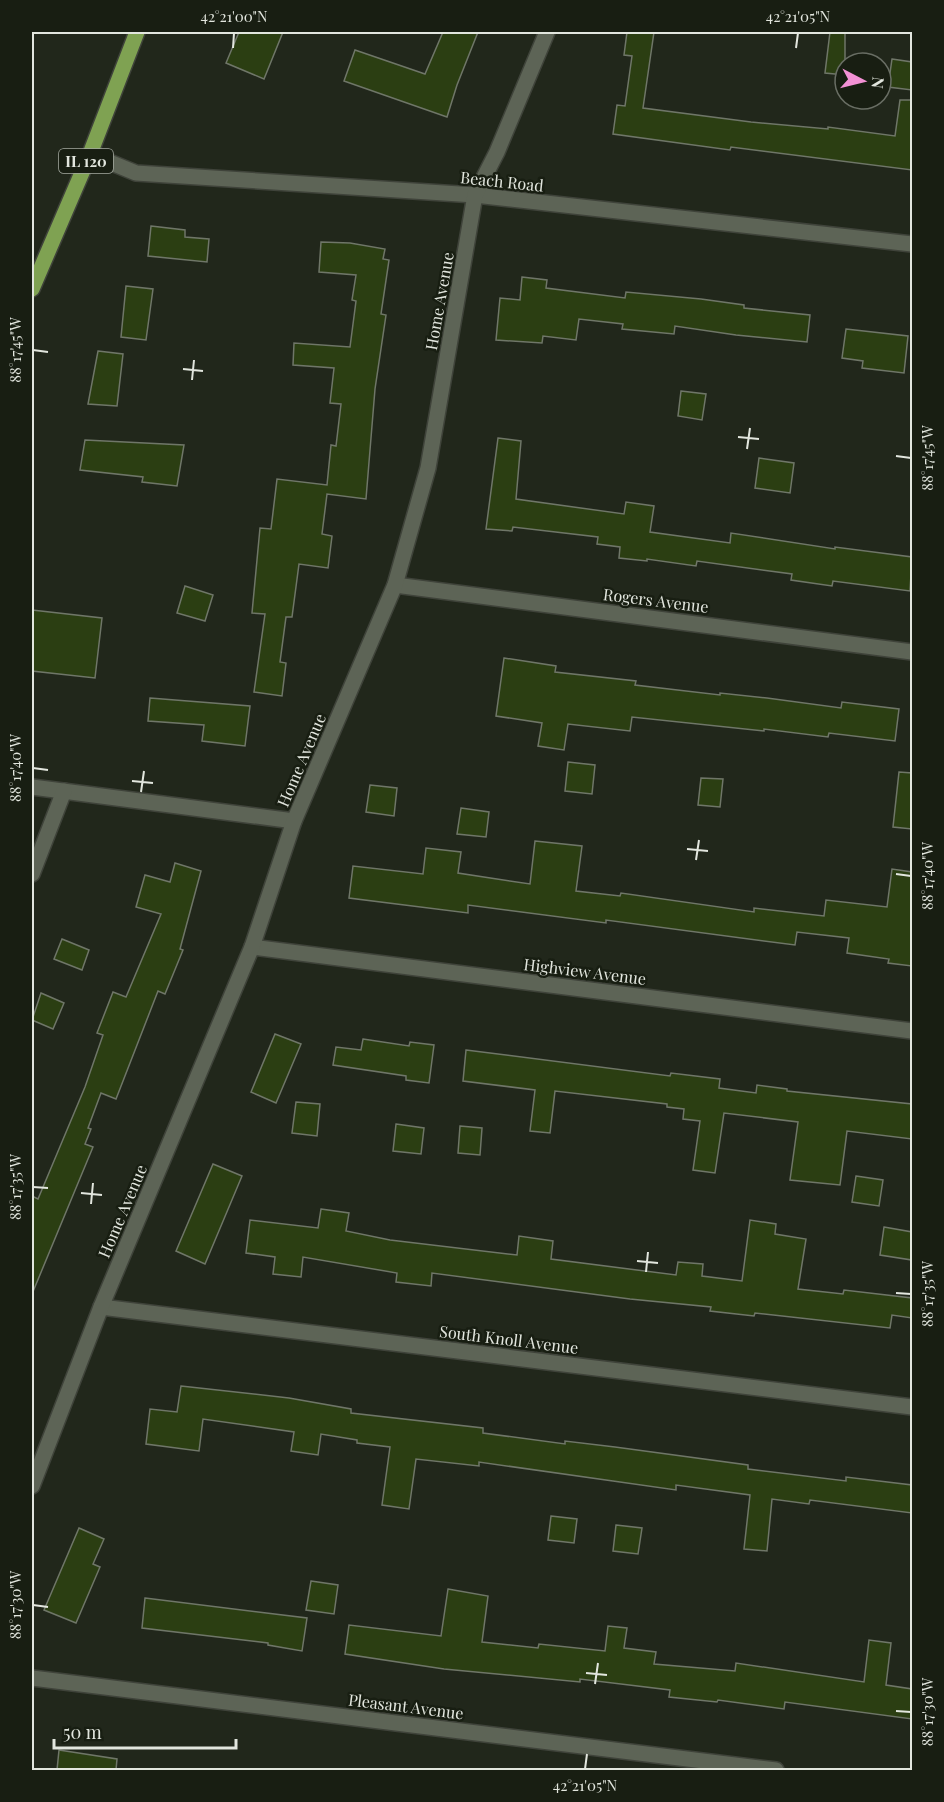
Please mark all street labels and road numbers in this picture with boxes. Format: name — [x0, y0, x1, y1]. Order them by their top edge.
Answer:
road number: IL 120 — [59, 149, 113, 173]
street label: Beach Road — [459, 166, 545, 196]
street label: Home Avenue — [420, 250, 458, 352]
street label: Rogers Avenue — [602, 583, 710, 617]
street label: Home Avenue — [272, 710, 330, 810]
street label: Highview Avenue — [523, 953, 647, 989]
street label: Home Avenue — [93, 1161, 151, 1261]
street label: South Knoll Avenue — [438, 1320, 580, 1358]
street label: Pleasant Avenue — [347, 1689, 465, 1723]

